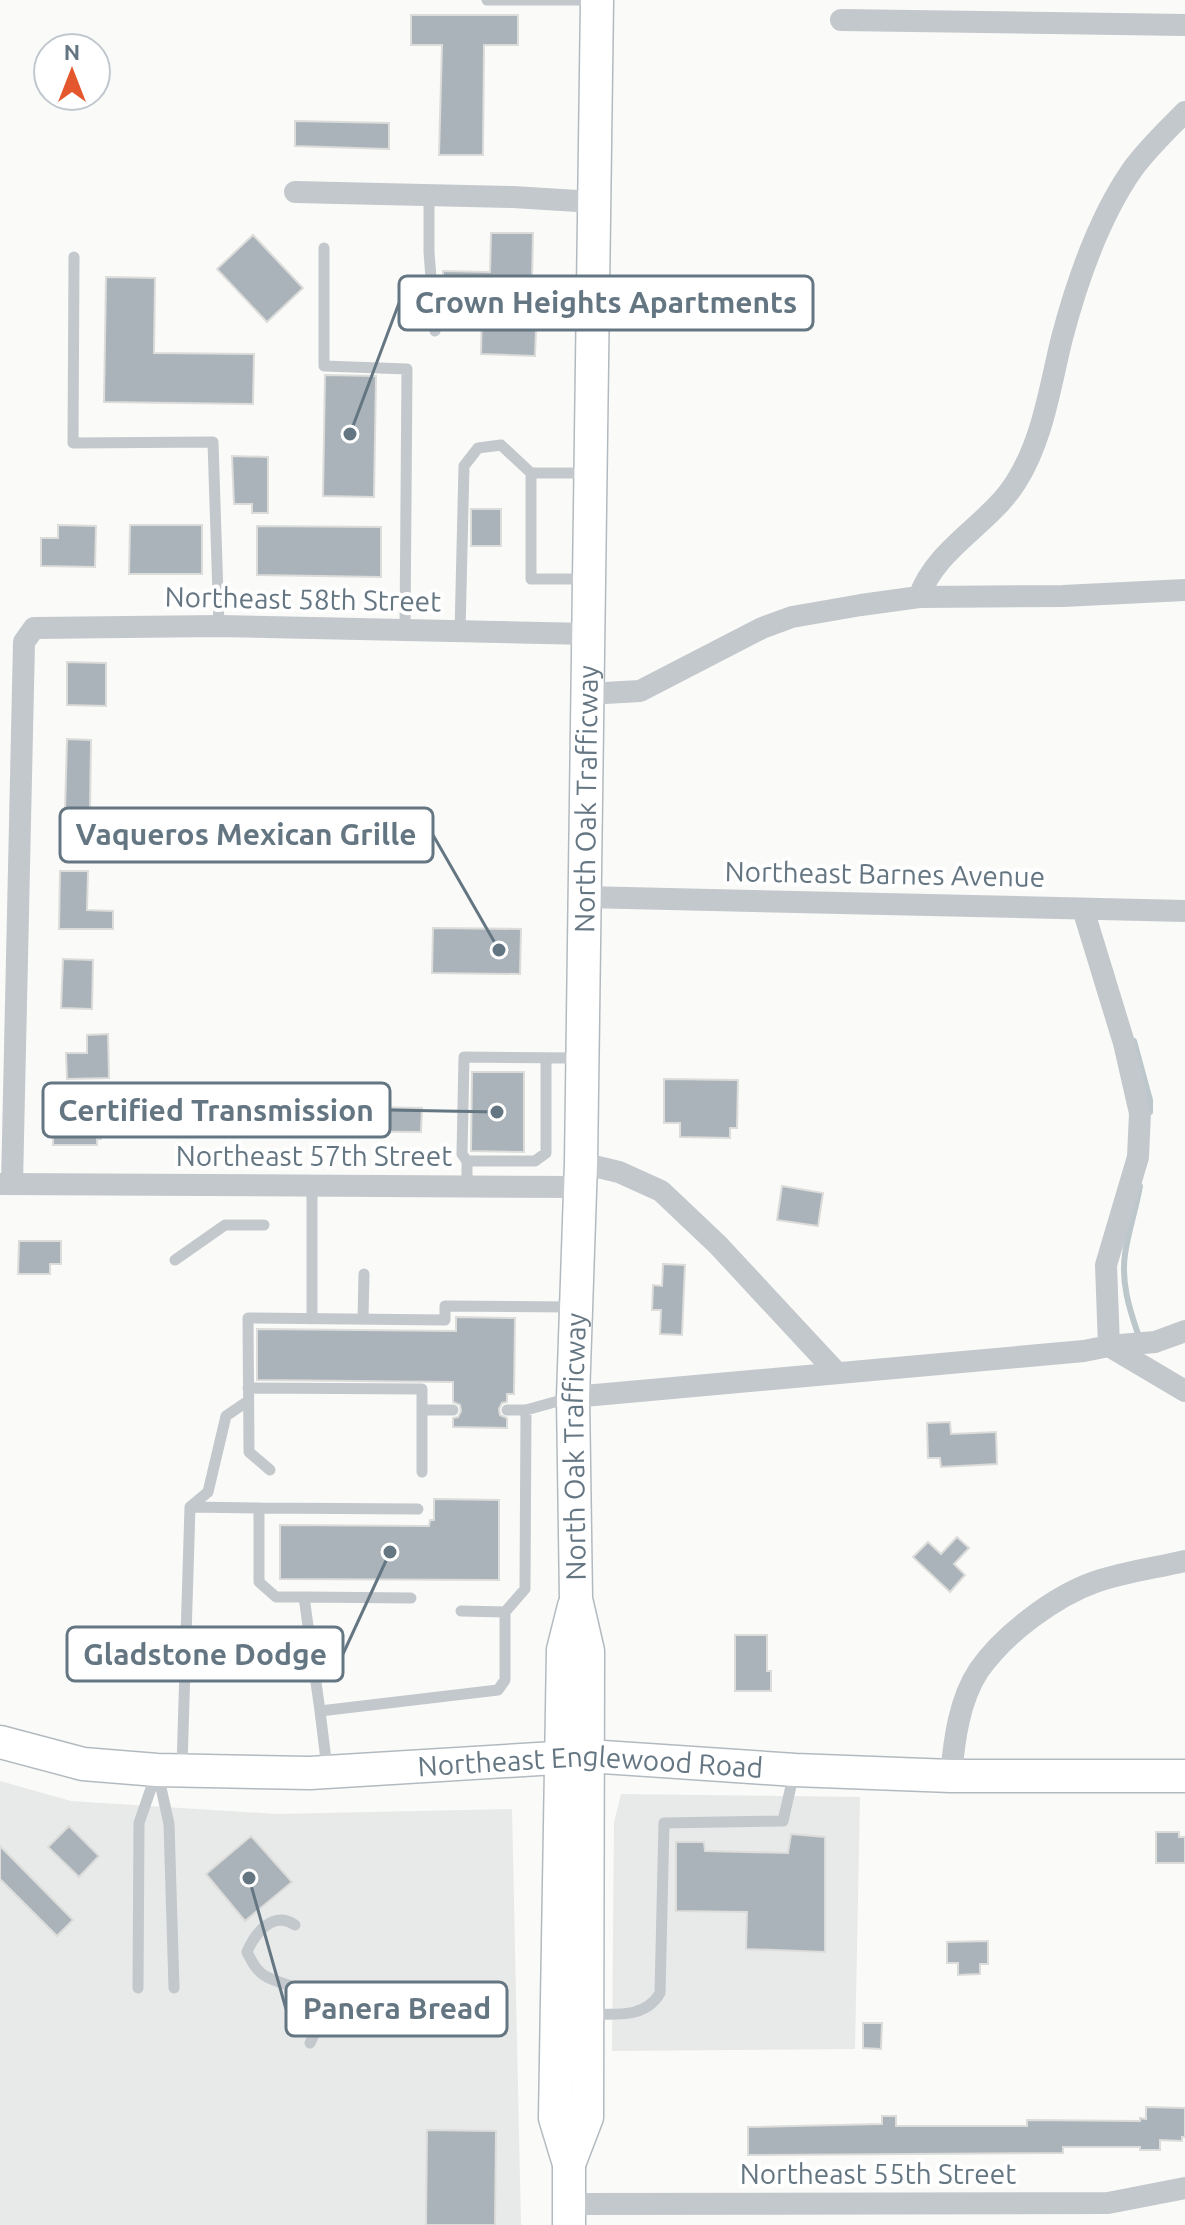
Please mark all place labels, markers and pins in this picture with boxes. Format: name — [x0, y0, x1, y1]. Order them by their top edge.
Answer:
callout: Crown Heights Apartments — [399, 276, 813, 330]
callout: Vaqueros Mexican Grille — [60, 808, 433, 862]
callout: Certified Transmission — [43, 1083, 390, 1137]
callout: Gladstone Dodge — [67, 1627, 343, 1681]
callout: Panera Bread — [286, 1982, 507, 2036]

